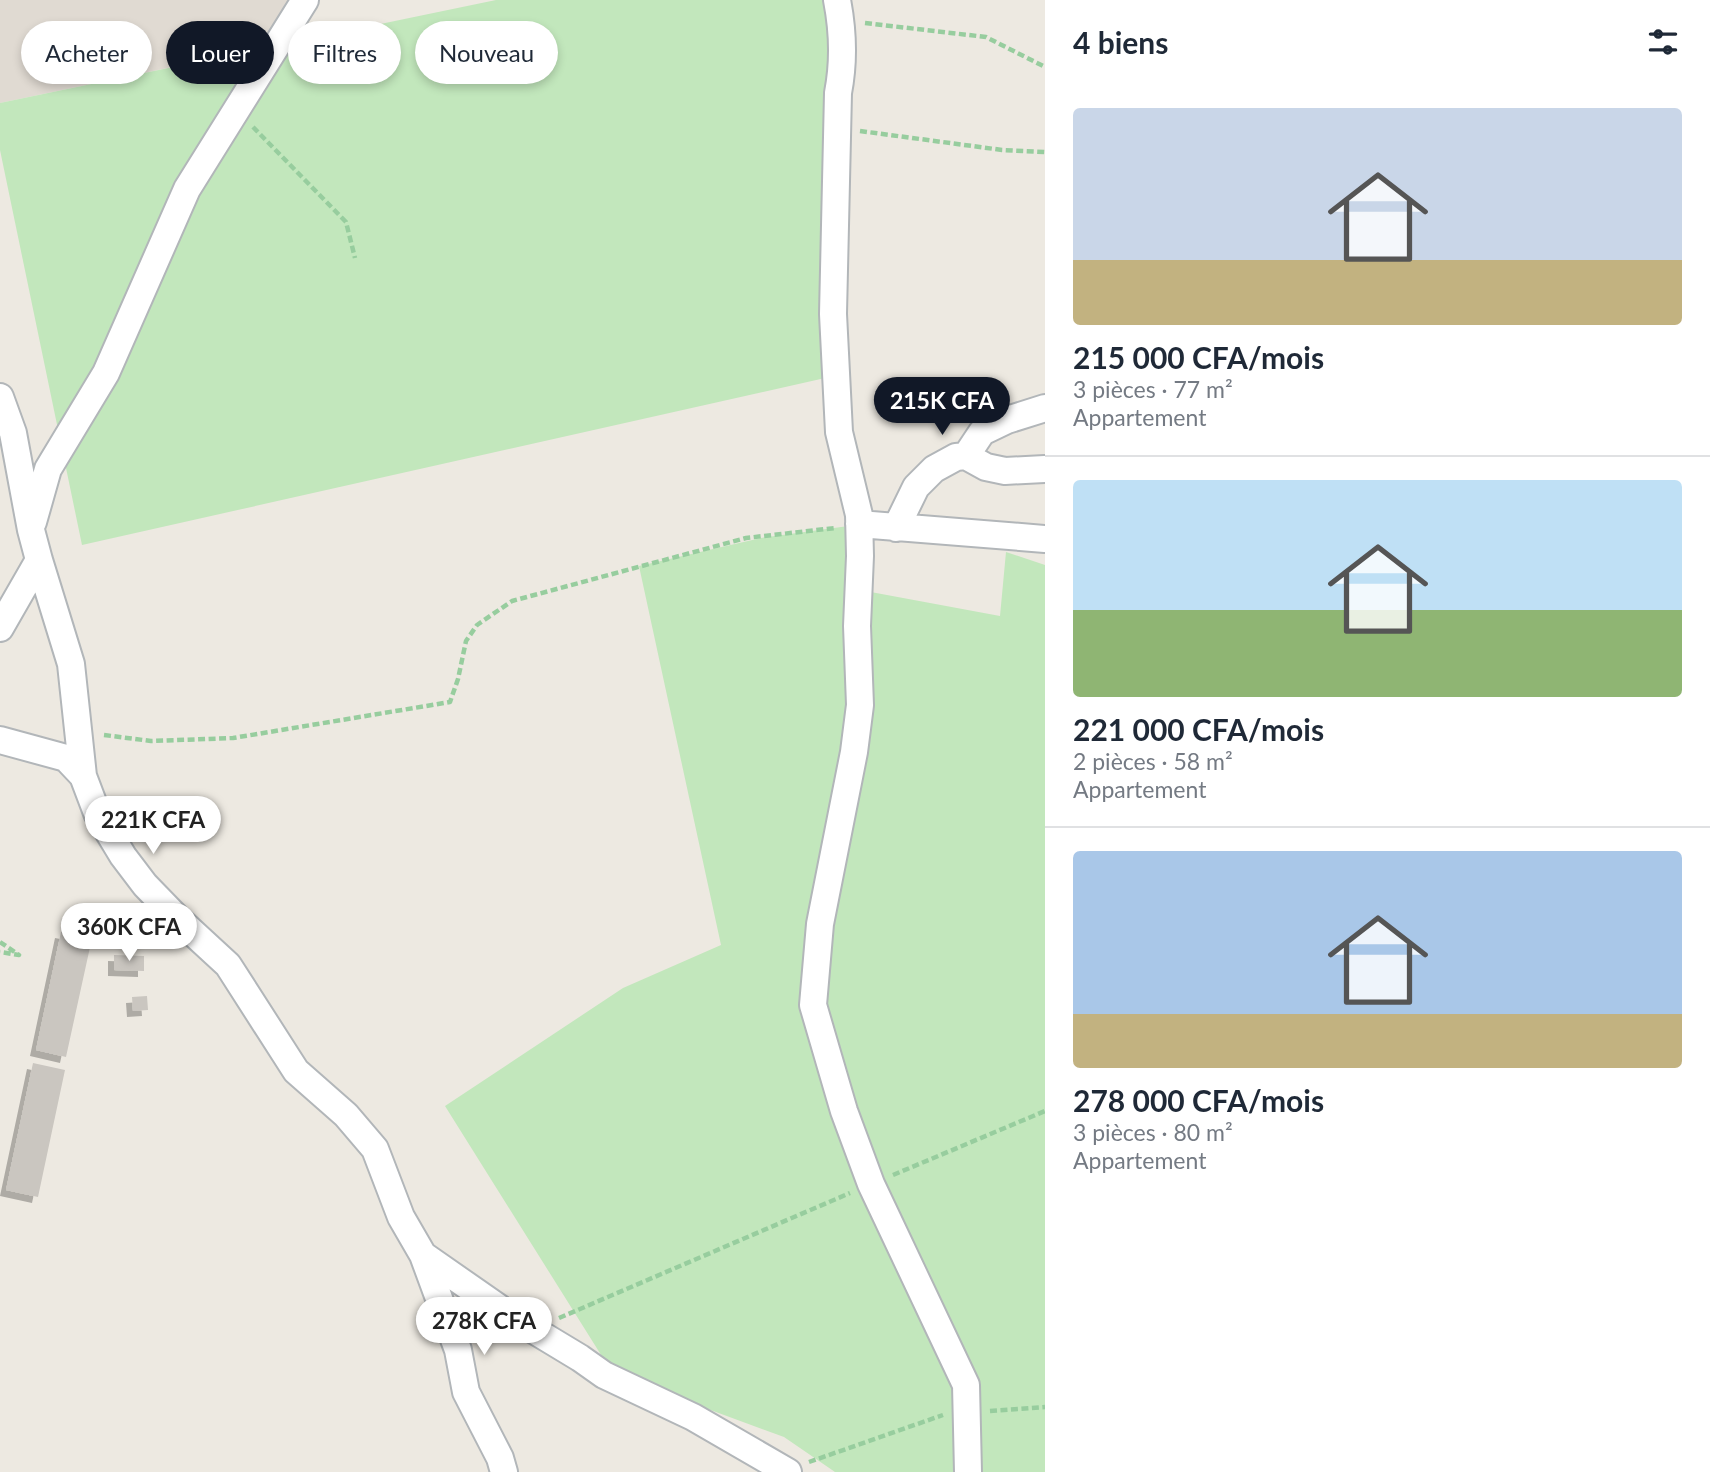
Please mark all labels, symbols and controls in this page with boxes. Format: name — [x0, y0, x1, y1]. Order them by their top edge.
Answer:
chip: Acheter — [21, 21, 152, 84]
chip: Louer — [166, 21, 274, 84]
chip: Filtres — [288, 21, 401, 84]
chip: Nouveau — [415, 21, 558, 84]
icon: filters — [1644, 23, 1682, 61]
text: 4 biens — [1073, 24, 1168, 60]
icon: home — [1315, 154, 1441, 280]
text: 215 000 CFA/mois — [1073, 339, 1324, 375]
text: 3 pièces · 77 m² — [1073, 375, 1233, 403]
pin: 215K CFA — [870, 378, 1014, 437]
text: 215K CFA — [890, 386, 994, 414]
text: Appartement — [1073, 403, 1206, 431]
icon: home — [1315, 526, 1441, 652]
text: 221 000 CFA/mois — [1073, 711, 1324, 747]
text: 2 pièces · 58 m² — [1073, 747, 1233, 775]
text: Appartement — [1073, 775, 1206, 803]
pin: 221K CFA — [81, 796, 225, 856]
text: 221K CFA — [101, 805, 205, 833]
icon: home — [1315, 897, 1441, 1023]
pin: 360K CFA — [57, 904, 201, 963]
text: 360K CFA — [77, 912, 181, 940]
text: 278 000 CFA/mois — [1073, 1082, 1324, 1118]
text: 3 pièces · 80 m² — [1073, 1118, 1233, 1146]
text: Appartement — [1073, 1146, 1206, 1174]
pin: 278K CFA — [412, 1298, 556, 1357]
text: 278K CFA — [432, 1306, 536, 1334]

